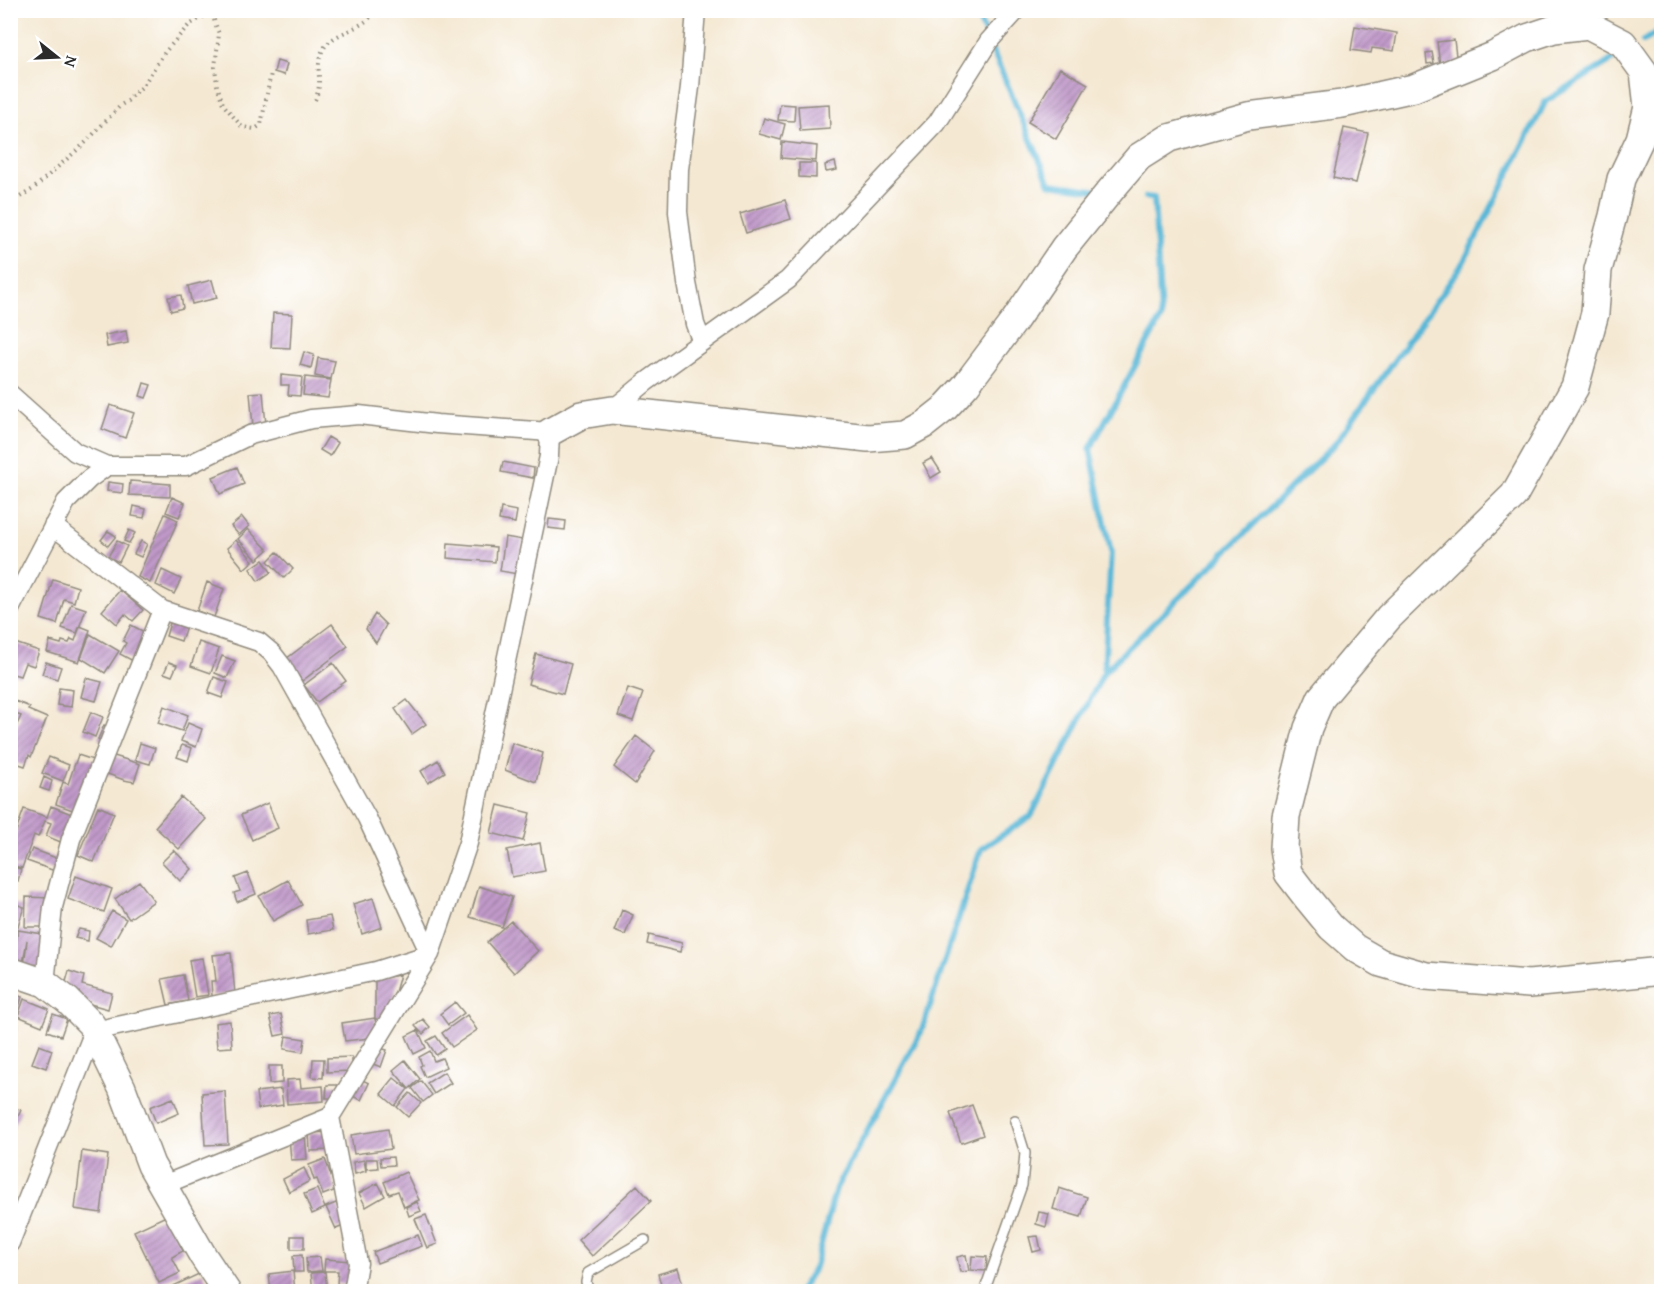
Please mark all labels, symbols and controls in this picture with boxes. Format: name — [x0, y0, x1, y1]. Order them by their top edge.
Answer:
north arrow — [27, 27, 87, 87]
text: N — [58, 53, 84, 71]

